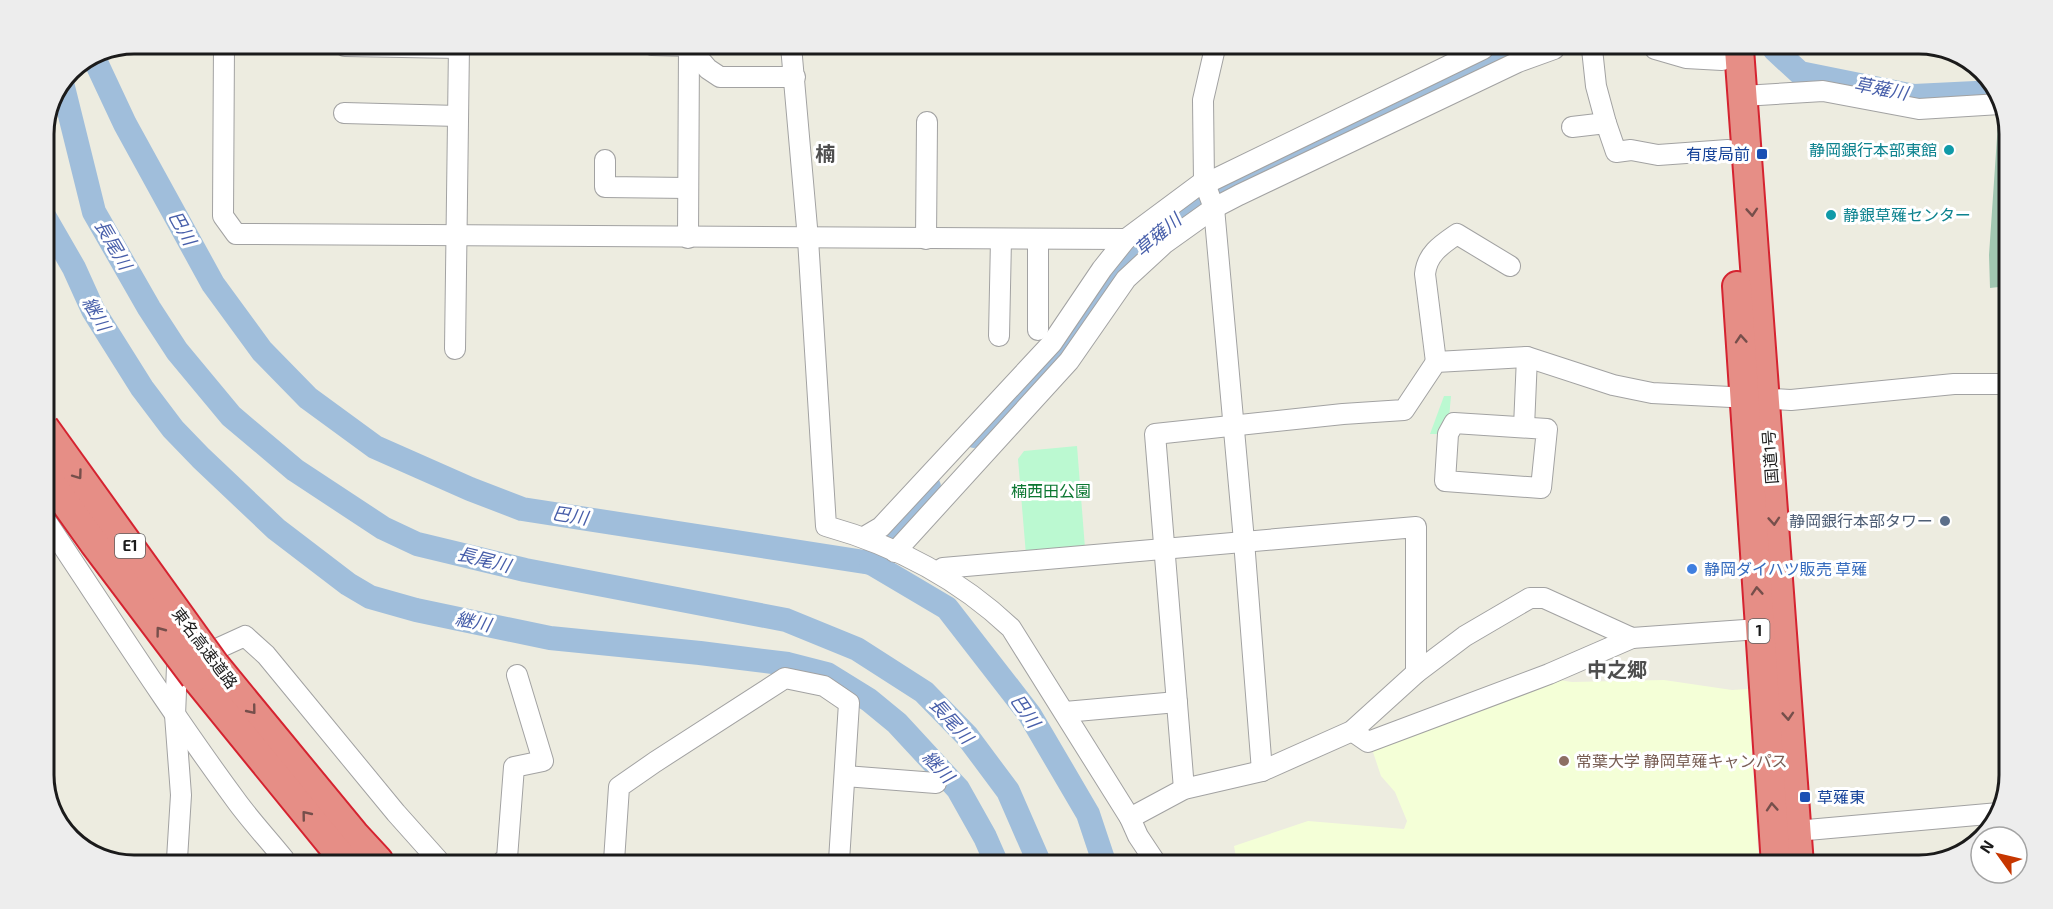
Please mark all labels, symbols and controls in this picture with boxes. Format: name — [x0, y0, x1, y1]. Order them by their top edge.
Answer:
water label: 草薙川 — [1853, 72, 1912, 104]
place label: 静岡銀行本部東館 — [1809, 140, 1937, 159]
district label: 楠 — [815, 141, 835, 165]
marker: 静岡銀行本部東館 — [1942, 143, 1956, 157]
place label: 有度局前 — [1686, 144, 1750, 163]
marker: 有度局前 — [1755, 147, 1769, 161]
place label: 静銀草薙センター — [1843, 205, 1971, 224]
water label: 巴川 — [165, 206, 202, 250]
water label: 草薙川 — [1130, 207, 1187, 260]
one-way arrow — [1745, 208, 1758, 217]
marker: 静銀草薙センター — [1824, 208, 1838, 222]
water label: 長尾川 — [91, 216, 138, 275]
water label: 継川 — [78, 292, 116, 336]
one-way arrow — [1735, 334, 1748, 344]
street label: 国道1号 — [1758, 429, 1781, 485]
one-way arrow — [71, 468, 82, 479]
park label: 楠西田公園 — [1011, 481, 1091, 500]
water label: 巴川 — [551, 501, 592, 529]
place label: 静岡銀行本部タワー — [1789, 511, 1933, 530]
marker: 静岡銀行本部タワー — [1938, 514, 1952, 528]
one-way arrow — [1768, 517, 1781, 526]
road number: E1 — [115, 534, 145, 558]
water label: 長尾川 — [455, 542, 515, 577]
place label: 静岡ダイハツ販売 草薙 — [1704, 559, 1867, 578]
marker: 静岡ダイハツ販売 草薙 — [1685, 562, 1699, 576]
one-way arrow — [1750, 587, 1763, 596]
street label: 東名高速道路 — [169, 604, 242, 692]
water label: 継川 — [453, 607, 495, 636]
road number: 1 — [1748, 619, 1770, 643]
one-way arrow — [156, 626, 167, 637]
district label: 中之郷 — [1587, 657, 1647, 681]
water label: 巴川 — [1006, 689, 1046, 733]
water label: 長尾川 — [926, 693, 979, 749]
one-way arrow — [245, 703, 256, 714]
one-way arrow — [1781, 711, 1794, 720]
water label: 継川 — [918, 746, 960, 788]
place label: 常葉大学 静岡草薙キャンパス — [1576, 751, 1788, 770]
marker: 常葉大学 静岡草薙キャンパス — [1557, 754, 1571, 768]
place label: 草薙東 — [1817, 787, 1865, 806]
marker: 草薙東 — [1798, 790, 1812, 804]
one-way arrow — [1766, 802, 1779, 811]
one-way arrow — [303, 811, 314, 822]
north arrow — [1969, 825, 2029, 885]
text: N — [1975, 836, 1997, 856]

